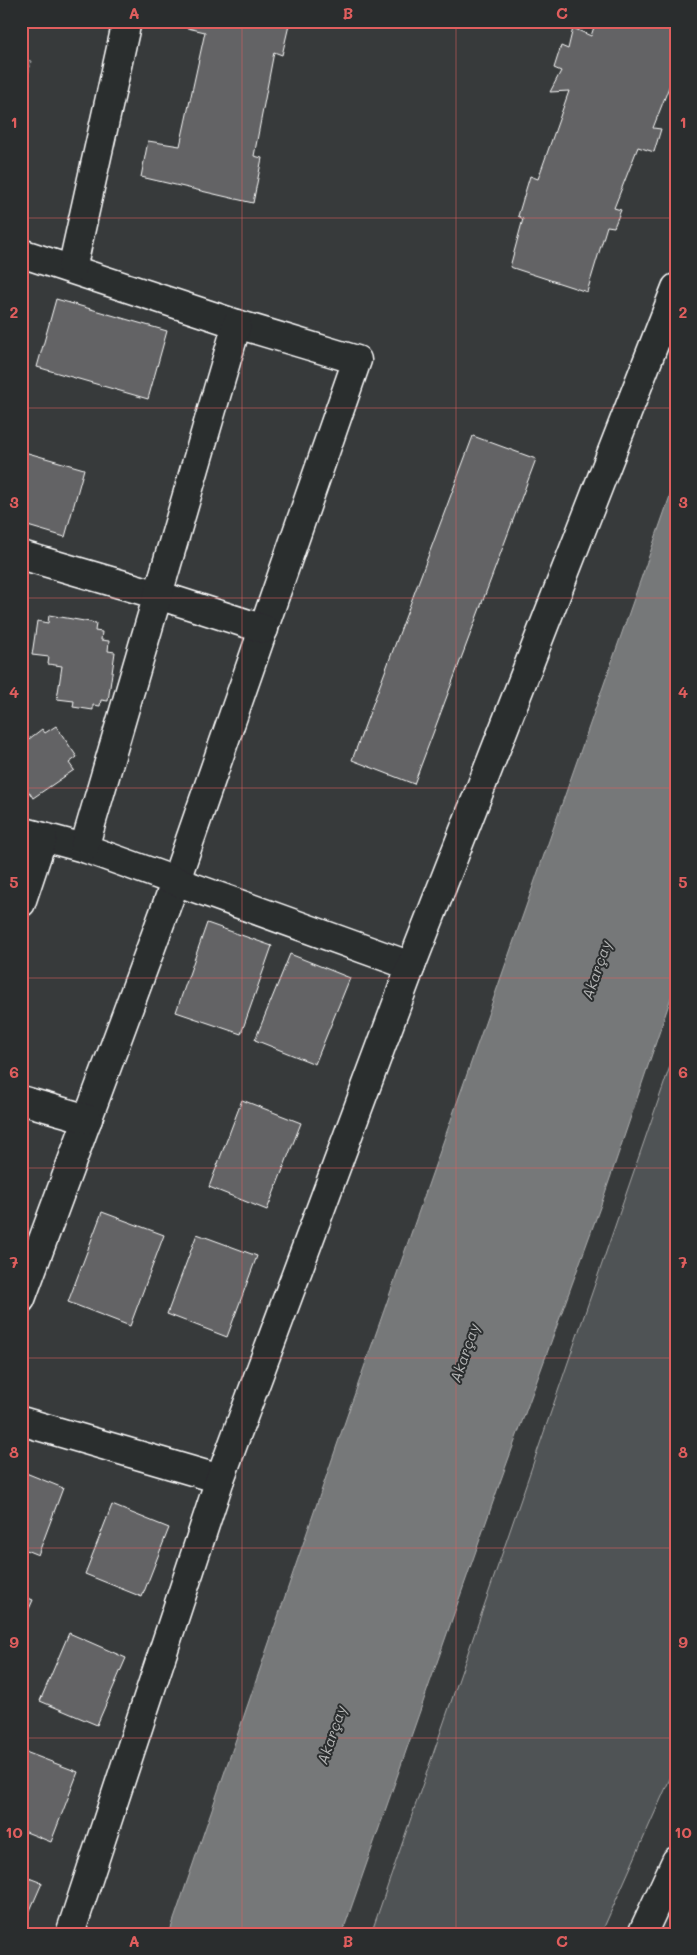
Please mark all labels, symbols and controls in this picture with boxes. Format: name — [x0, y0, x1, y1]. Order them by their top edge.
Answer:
text: A — [128, 2, 140, 23]
text: B — [343, 2, 353, 23]
text: C — [556, 2, 568, 23]
text: 1 — [10, 111, 18, 132]
text: 1 — [679, 111, 687, 132]
text: 2 — [10, 301, 19, 322]
text: 2 — [679, 301, 688, 322]
text: 3 — [9, 491, 19, 512]
text: 3 — [678, 491, 688, 512]
text: 4 — [9, 681, 19, 702]
text: 4 — [678, 681, 688, 702]
text: 5 — [9, 871, 19, 892]
text: 5 — [678, 871, 688, 892]
water label: Akarçay — [577, 937, 616, 1002]
text: 6 — [9, 1061, 19, 1082]
text: 6 — [678, 1061, 688, 1082]
text: 7 — [10, 1251, 19, 1272]
text: 7 — [679, 1251, 688, 1272]
water label: Akarçay — [445, 1320, 484, 1385]
text: 8 — [9, 1441, 19, 1462]
text: 8 — [678, 1441, 688, 1462]
text: 9 — [9, 1631, 19, 1652]
text: 9 — [678, 1631, 688, 1652]
water label: Akarçay — [312, 1702, 351, 1767]
text: 10 — [5, 1821, 23, 1842]
text: 10 — [674, 1821, 692, 1842]
text: A — [128, 1930, 140, 1951]
text: B — [343, 1930, 353, 1951]
text: C — [556, 1930, 568, 1951]

